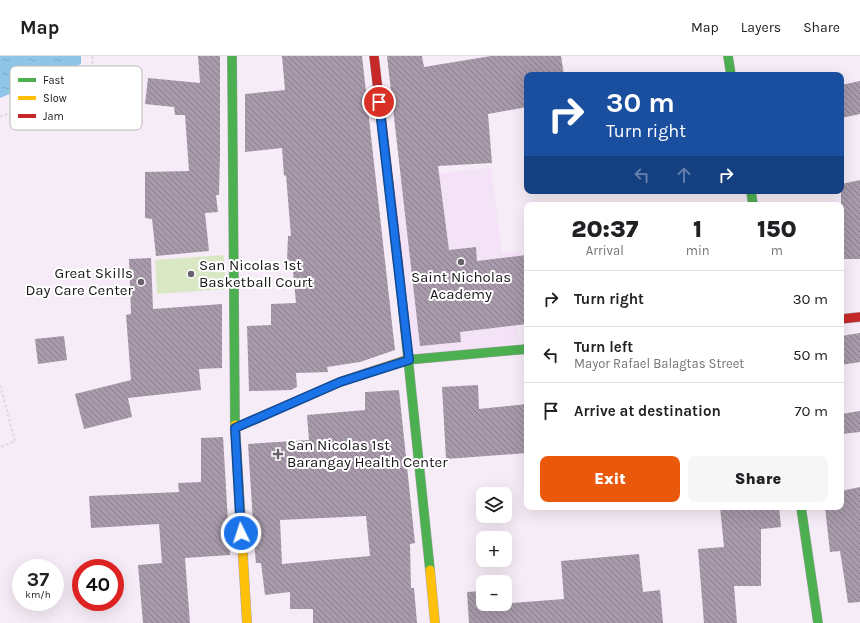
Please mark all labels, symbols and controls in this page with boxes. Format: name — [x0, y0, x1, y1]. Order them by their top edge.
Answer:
text: Map — [20, 17, 59, 39]
text: Map — [691, 19, 719, 36]
text: Layers — [741, 19, 781, 36]
text: Share — [803, 19, 840, 36]
legend — [10, 66, 142, 130]
text: Fast — [43, 74, 64, 87]
pin — [362, 85, 396, 119]
text: 30 m — [606, 86, 675, 119]
icon: right — [540, 88, 592, 140]
icon: arrive — [368, 91, 390, 113]
text: Slow — [43, 92, 67, 105]
text: Jam — [43, 110, 64, 123]
text: Turn right — [606, 120, 686, 142]
icon: left — [631, 164, 653, 186]
icon: ahead — [673, 164, 695, 186]
icon: right — [715, 164, 737, 186]
text: 20:37 — [571, 215, 638, 243]
text: 1 — [693, 215, 702, 243]
text: 150 — [757, 215, 797, 243]
text: Arrival — [586, 243, 624, 258]
text: min — [686, 243, 710, 258]
text: m — [771, 243, 783, 258]
place label: San Nicolas 1st Basketball Court — [199, 256, 313, 291]
marker: Saint Nicholas Academy — [456, 257, 466, 267]
place label: Great Skills Day Care Center — [25, 264, 134, 299]
place label: Saint Nicholas Academy — [411, 268, 511, 303]
marker: San Nicolas 1st Basketball Court — [186, 269, 196, 279]
marker: Great Skills Day Care Center — [136, 277, 146, 287]
icon: right — [540, 288, 562, 310]
text: Turn right — [574, 290, 644, 308]
text: 30 m — [793, 290, 828, 308]
text: Turn left — [574, 338, 633, 356]
icon: left — [540, 344, 562, 366]
text: 50 m — [793, 346, 828, 364]
text: Mayor Rafael Balagtas Street — [574, 356, 744, 371]
icon: arrive — [540, 400, 562, 422]
text: Arrive at destination — [574, 402, 721, 420]
text: 70 m — [794, 402, 828, 420]
place label: San Nicolas 1st Barangay Health Center — [287, 436, 448, 471]
marker: San Nicolas 1st Barangay Health Center — [272, 448, 284, 460]
button: Exit — [540, 456, 680, 502]
button: Share — [688, 456, 828, 502]
map controls — [476, 487, 512, 611]
button: layers — [476, 487, 512, 523]
position arrow — [220, 512, 262, 554]
button: + — [476, 531, 512, 567]
speed limit sign: 40 — [72, 559, 124, 611]
text: 37 — [27, 568, 49, 591]
button: − — [476, 575, 512, 611]
text: km/h — [25, 589, 51, 601]

